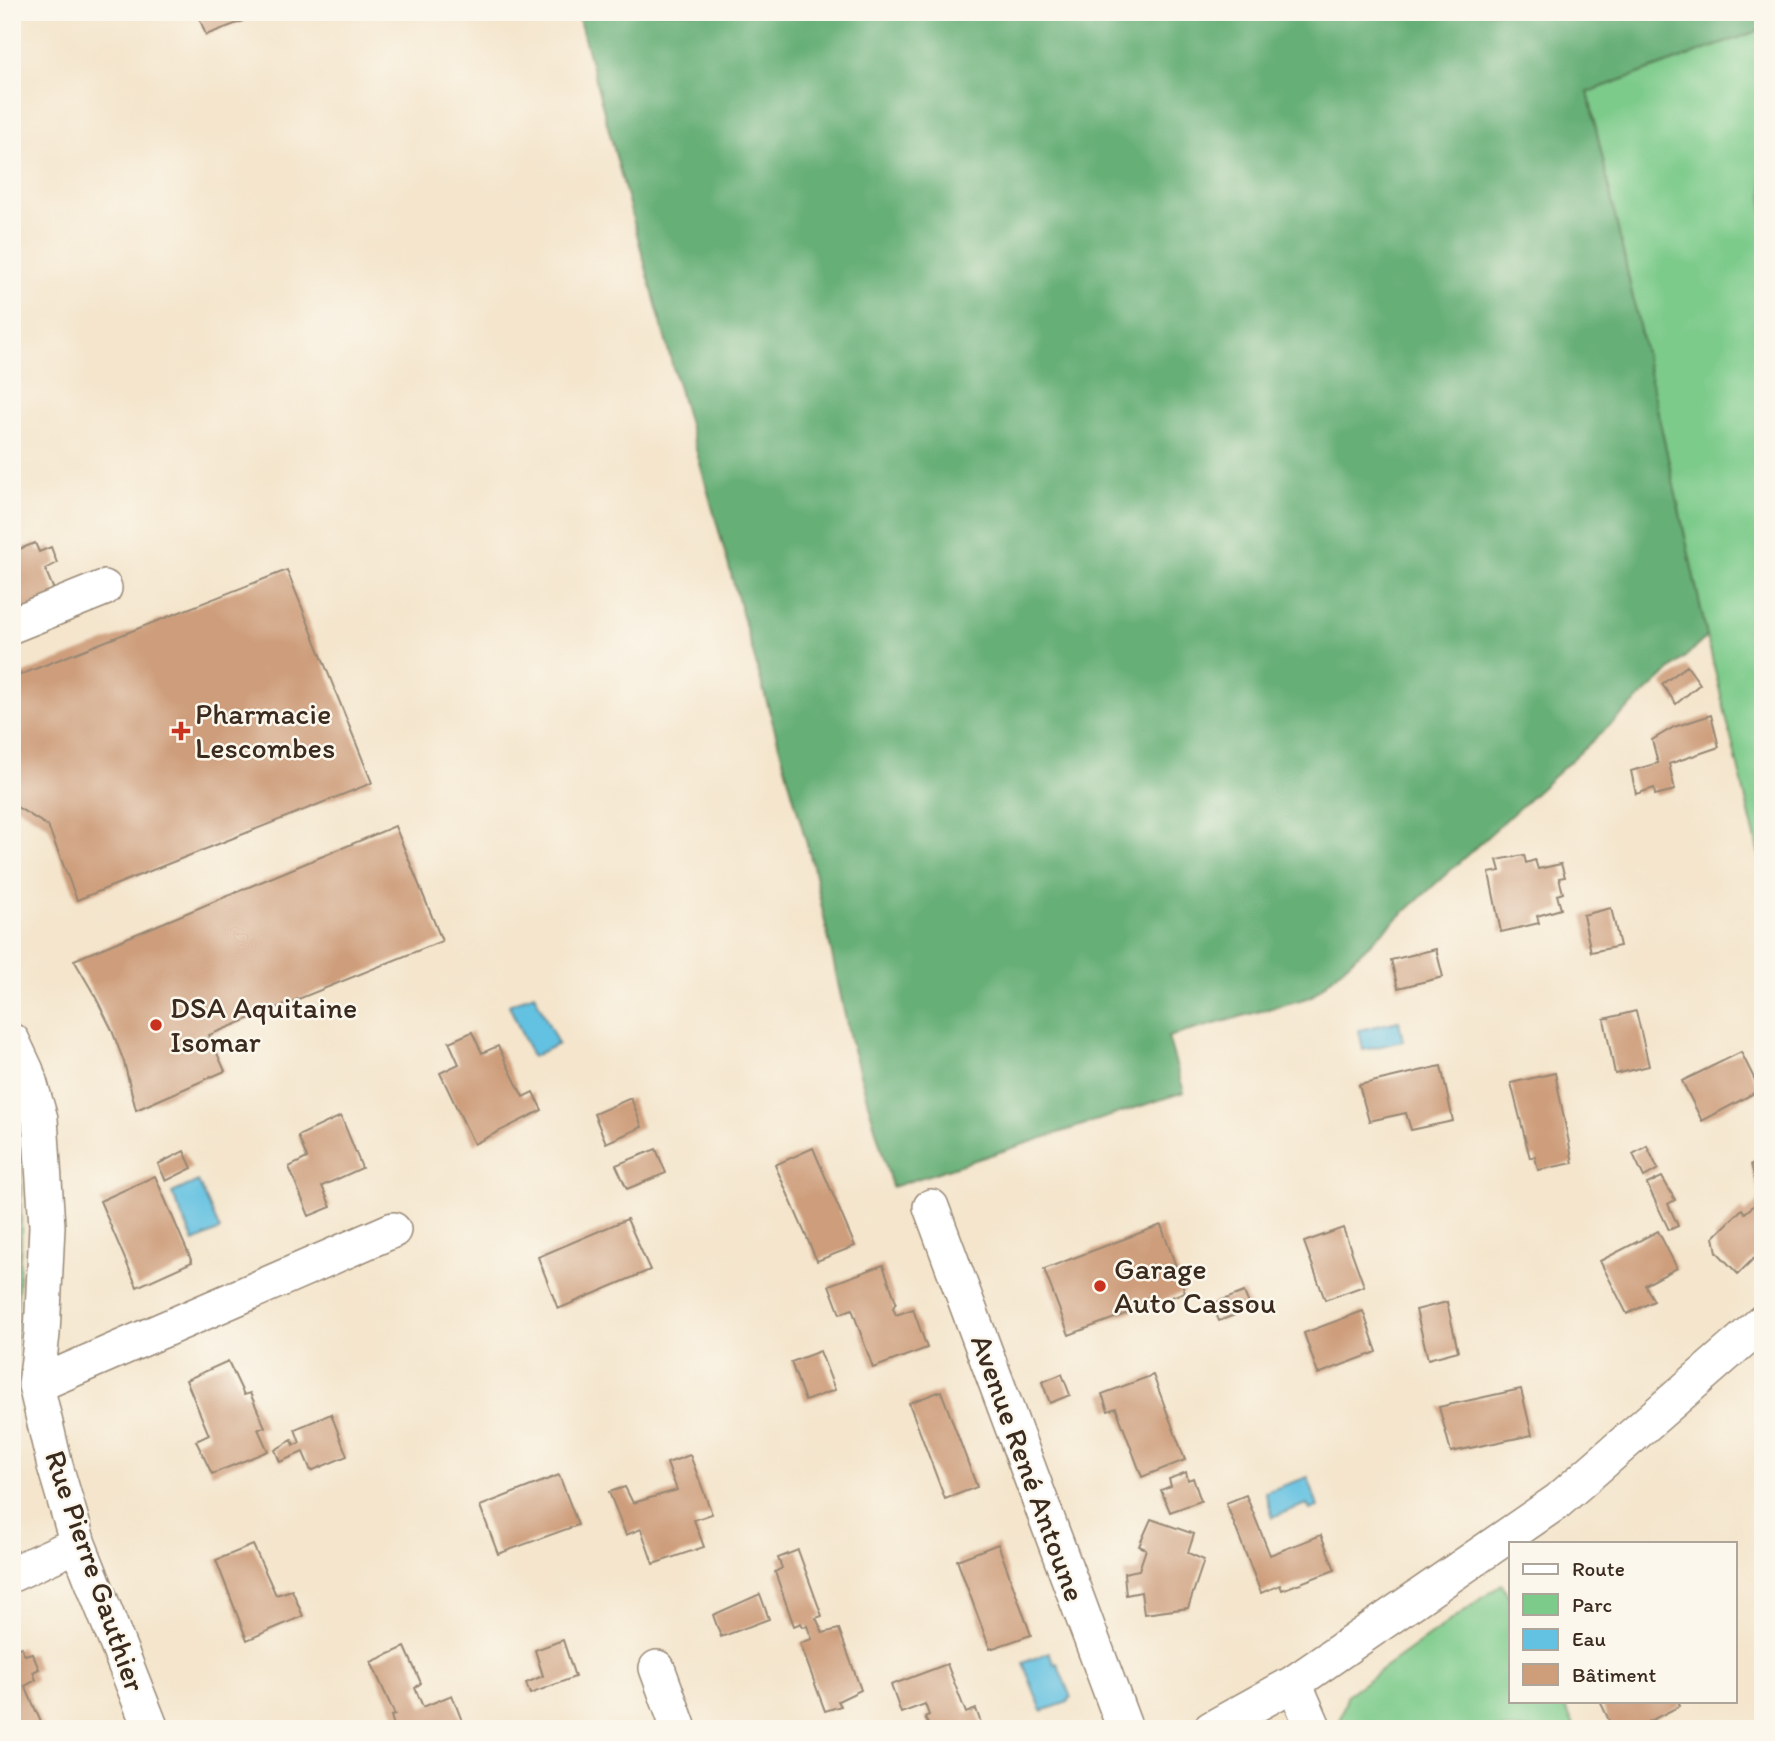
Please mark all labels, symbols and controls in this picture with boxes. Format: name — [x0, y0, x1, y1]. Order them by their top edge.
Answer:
place label: Pharmacie Lescombes — [195, 695, 335, 766]
marker: Pharmacie Lescombes — [173, 723, 189, 739]
place label: DSA Aquitaine Isomar — [170, 989, 357, 1060]
marker: DSA Aquitaine Isomar — [148, 1017, 164, 1033]
place label: Garage Auto Cassou — [1114, 1250, 1276, 1321]
marker: Garage Auto Cassou — [1092, 1278, 1108, 1294]
street label: Avenue René Antoune — [963, 1329, 1094, 1606]
street label: Rue Pierre Gauthier — [37, 1445, 154, 1697]
legend — [1509, 1542, 1736, 1702]
text: Route — [1572, 1556, 1625, 1581]
text: Parc — [1572, 1592, 1612, 1617]
text: Eau — [1572, 1626, 1606, 1651]
text: Bâtiment — [1572, 1662, 1656, 1687]

